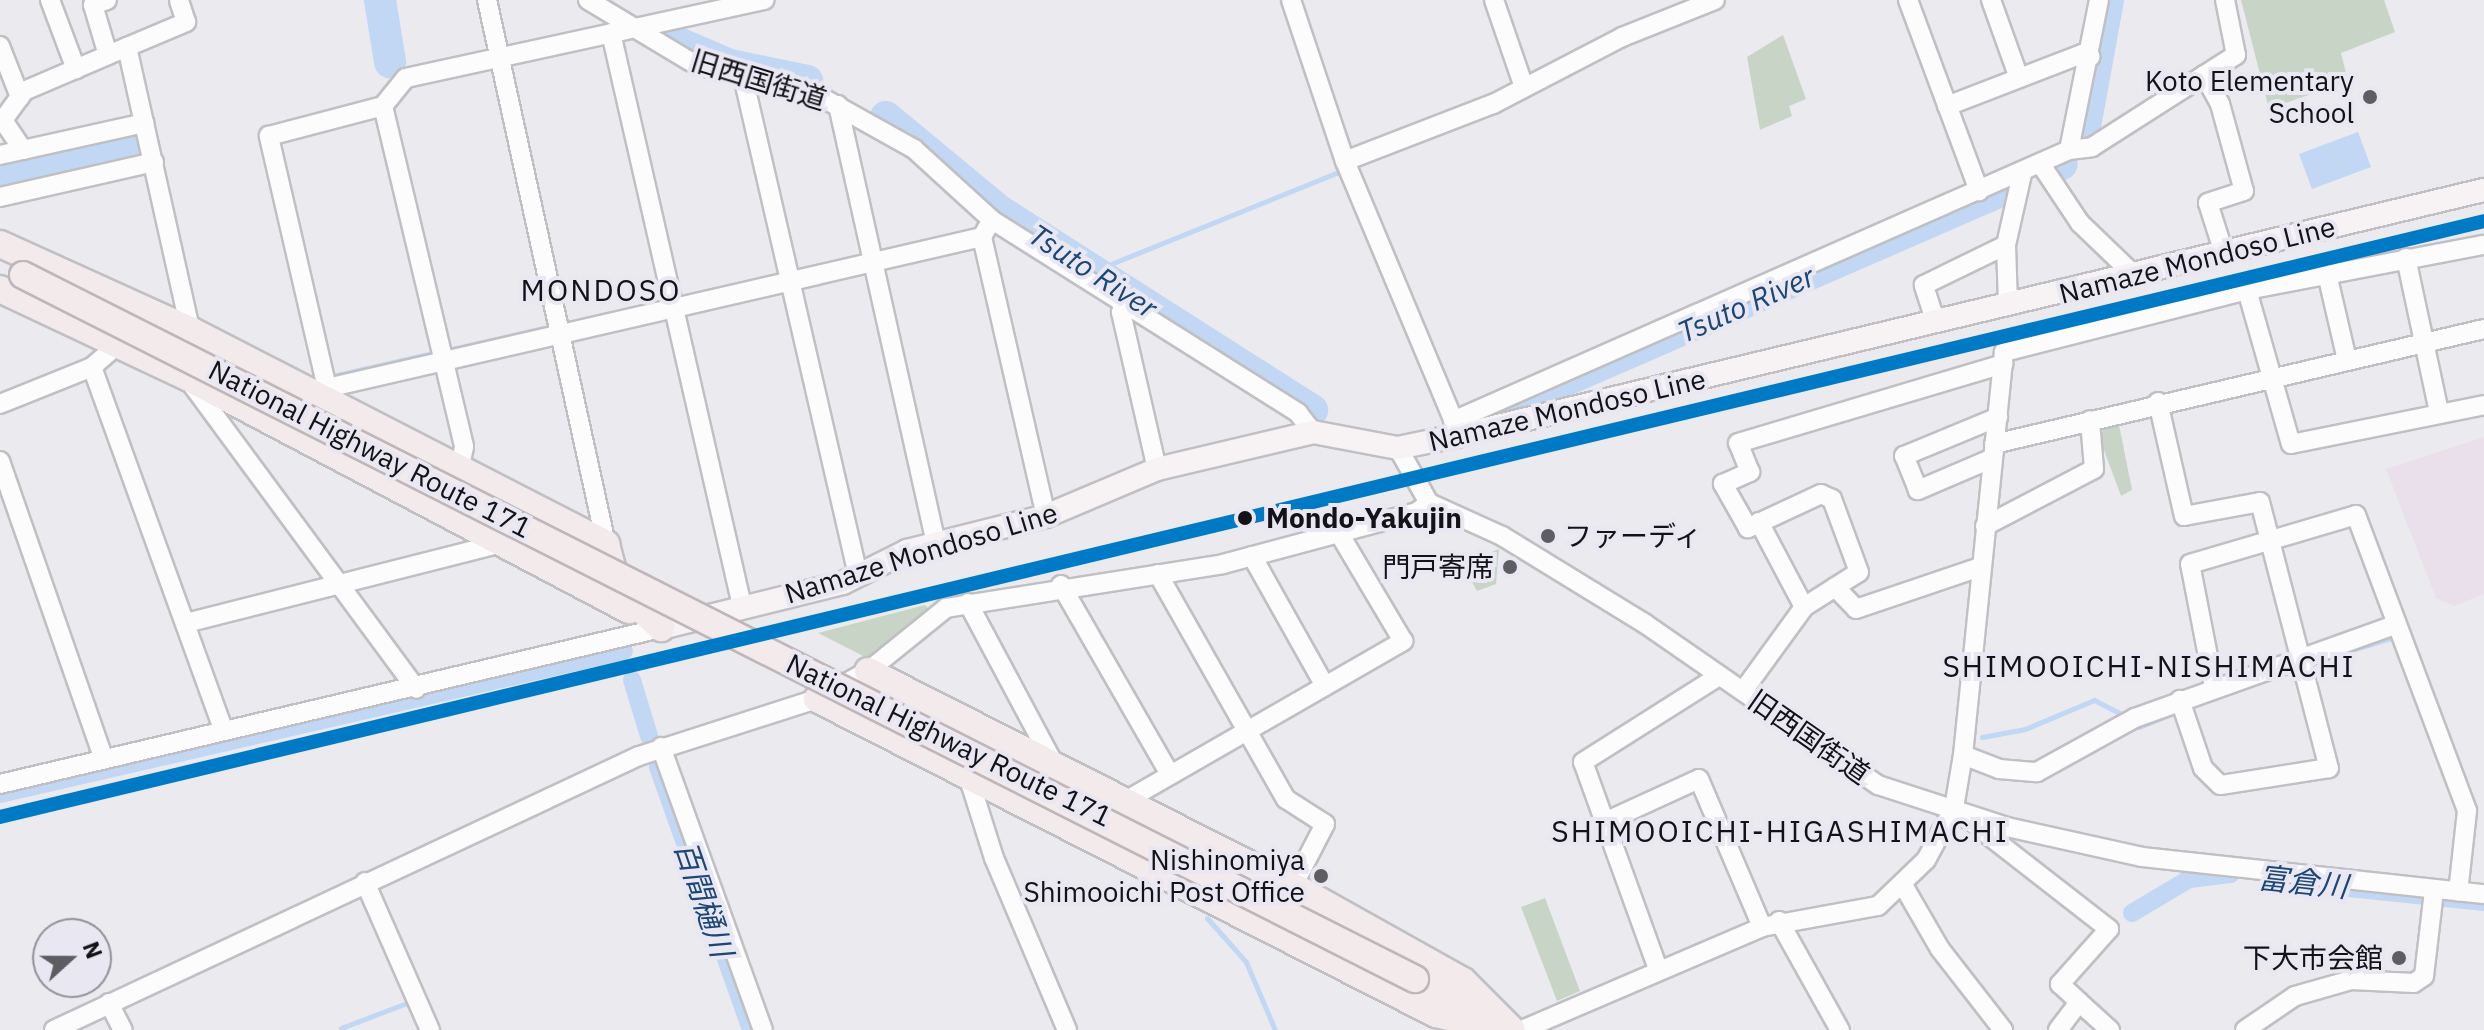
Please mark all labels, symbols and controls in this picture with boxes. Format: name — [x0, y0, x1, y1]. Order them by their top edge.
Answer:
street label: 旧西国街道 — [687, 43, 831, 117]
place label: Koto Elementary School — [2145, 64, 2354, 130]
marker: Koto Elementary School — [2361, 88, 2379, 106]
street label: Namaze Mondoso Line — [2055, 209, 2339, 311]
water label: Tsuto River — [1022, 216, 1164, 326]
water label: Tsuto River — [1672, 258, 1820, 350]
district label: MONDOSO — [521, 272, 681, 308]
street label: National Highway Route 171 — [203, 353, 537, 545]
street label: Namaze Mondoso Line — [1425, 362, 1709, 458]
street label: Namaze Mondoso Line — [781, 496, 1061, 610]
place label: Mondo-Yakujin — [1266, 501, 1462, 535]
marker: Mondo-Yakujin — [1231, 504, 1259, 532]
place label: ファーディ — [1564, 519, 1704, 553]
marker: ファーディ — [1539, 527, 1557, 545]
place label: 門戸寄席 — [1382, 550, 1494, 584]
marker: 門戸寄席 — [1501, 558, 1519, 576]
street label: National Highway Route 171 — [781, 647, 1117, 833]
district label: SHIMOOICHI-NISHIMACHI — [1942, 648, 2356, 684]
street label: 旧西国街道 — [1742, 683, 1876, 791]
district label: SHIMOOICHI-HIGASHIMACHI — [1551, 813, 2009, 849]
water label: 百間樋川 — [667, 836, 741, 962]
place label: Nishinomiya Shimooichi Post Office — [1023, 843, 1305, 909]
water label: 富倉川 — [2256, 859, 2350, 905]
marker: Nishinomiya Shimooichi Post Office — [1312, 867, 1330, 885]
north arrow — [32, 918, 112, 998]
text: N — [77, 937, 109, 963]
place label: 下大市会館 — [2243, 941, 2383, 975]
marker: 下大市会館 — [2390, 949, 2408, 967]

